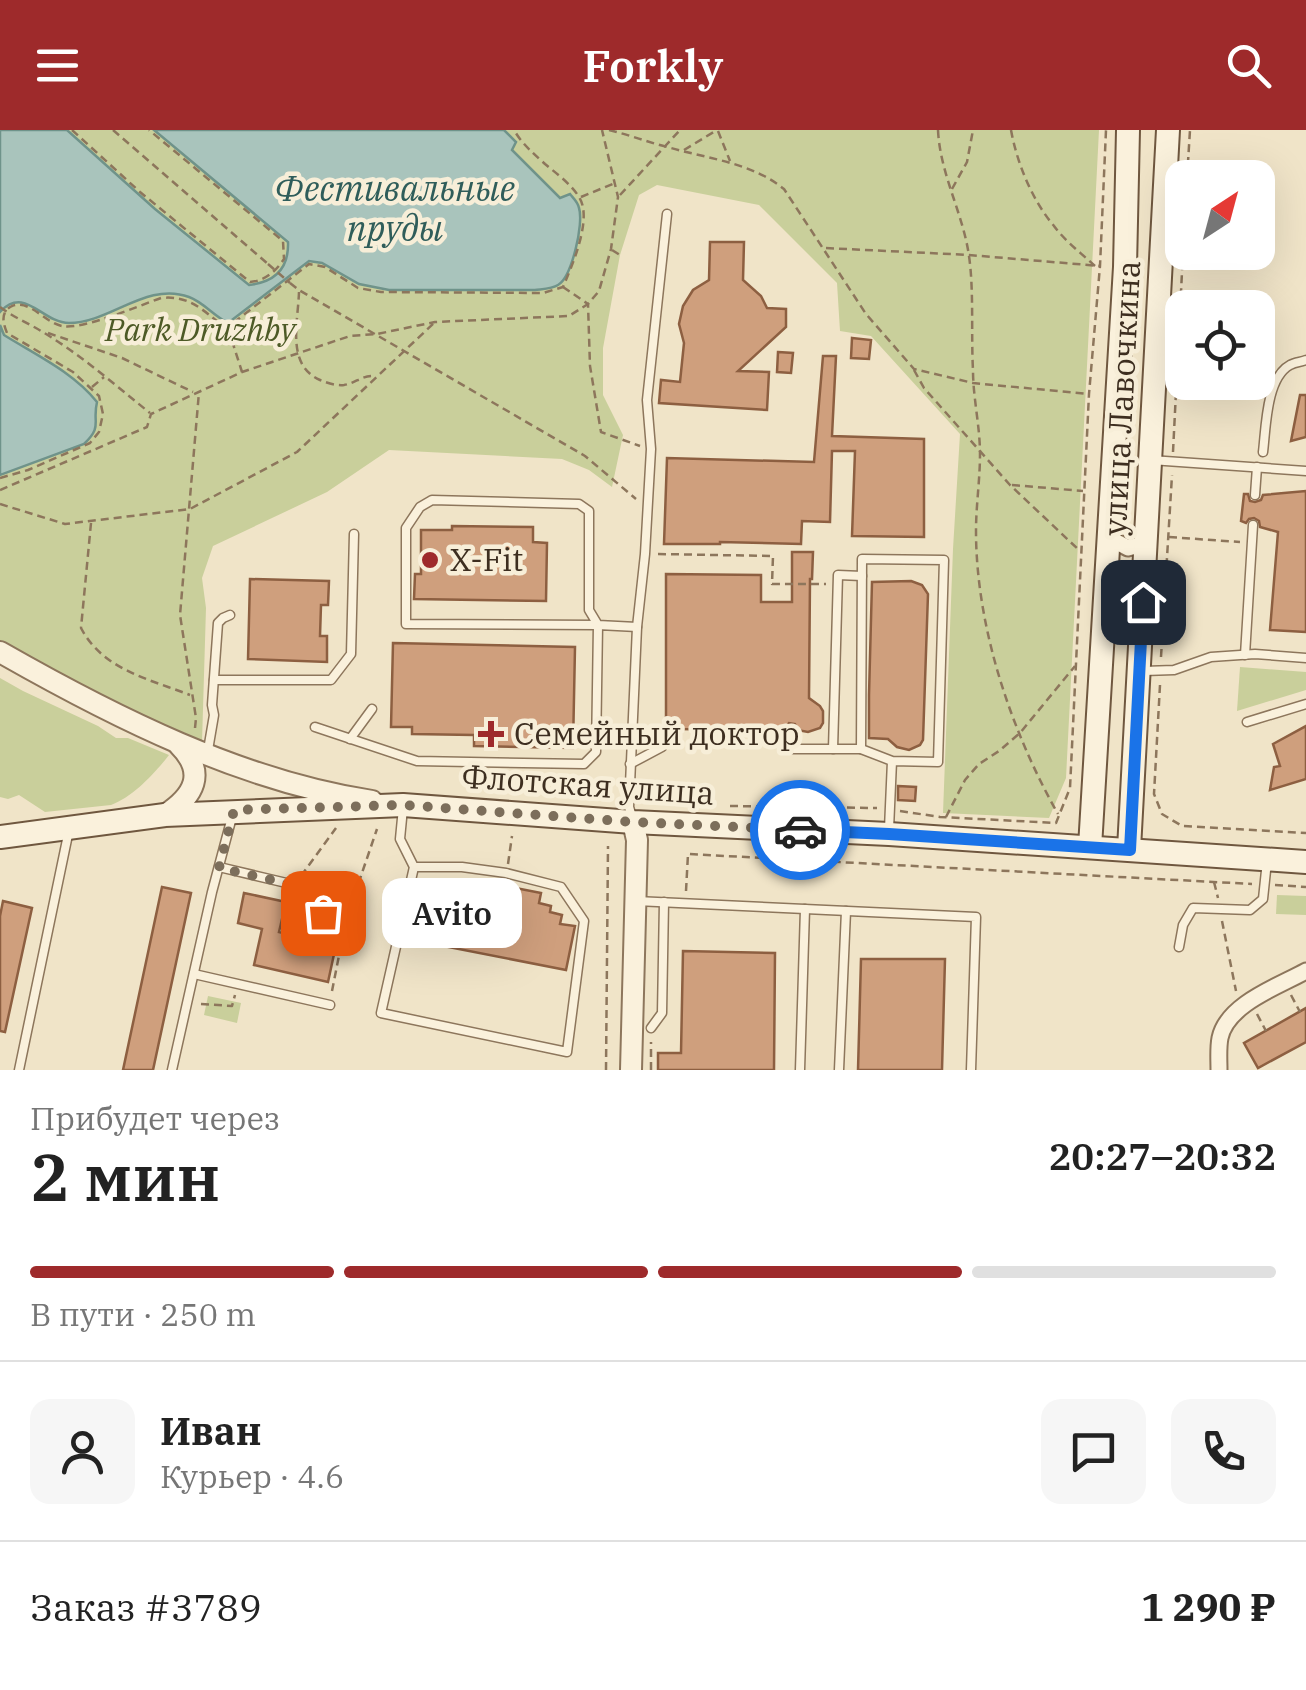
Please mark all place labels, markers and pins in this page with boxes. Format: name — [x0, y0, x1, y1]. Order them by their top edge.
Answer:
place label: X-Fit — [450, 538, 523, 580]
marker: X-Fit — [419, 549, 441, 571]
pin — [1101, 560, 1186, 645]
place label: Семейный доктор — [514, 712, 800, 754]
marker: Семейный доктор — [478, 721, 504, 747]
pin — [281, 871, 366, 956]
callout: Avito — [383, 878, 523, 948]

